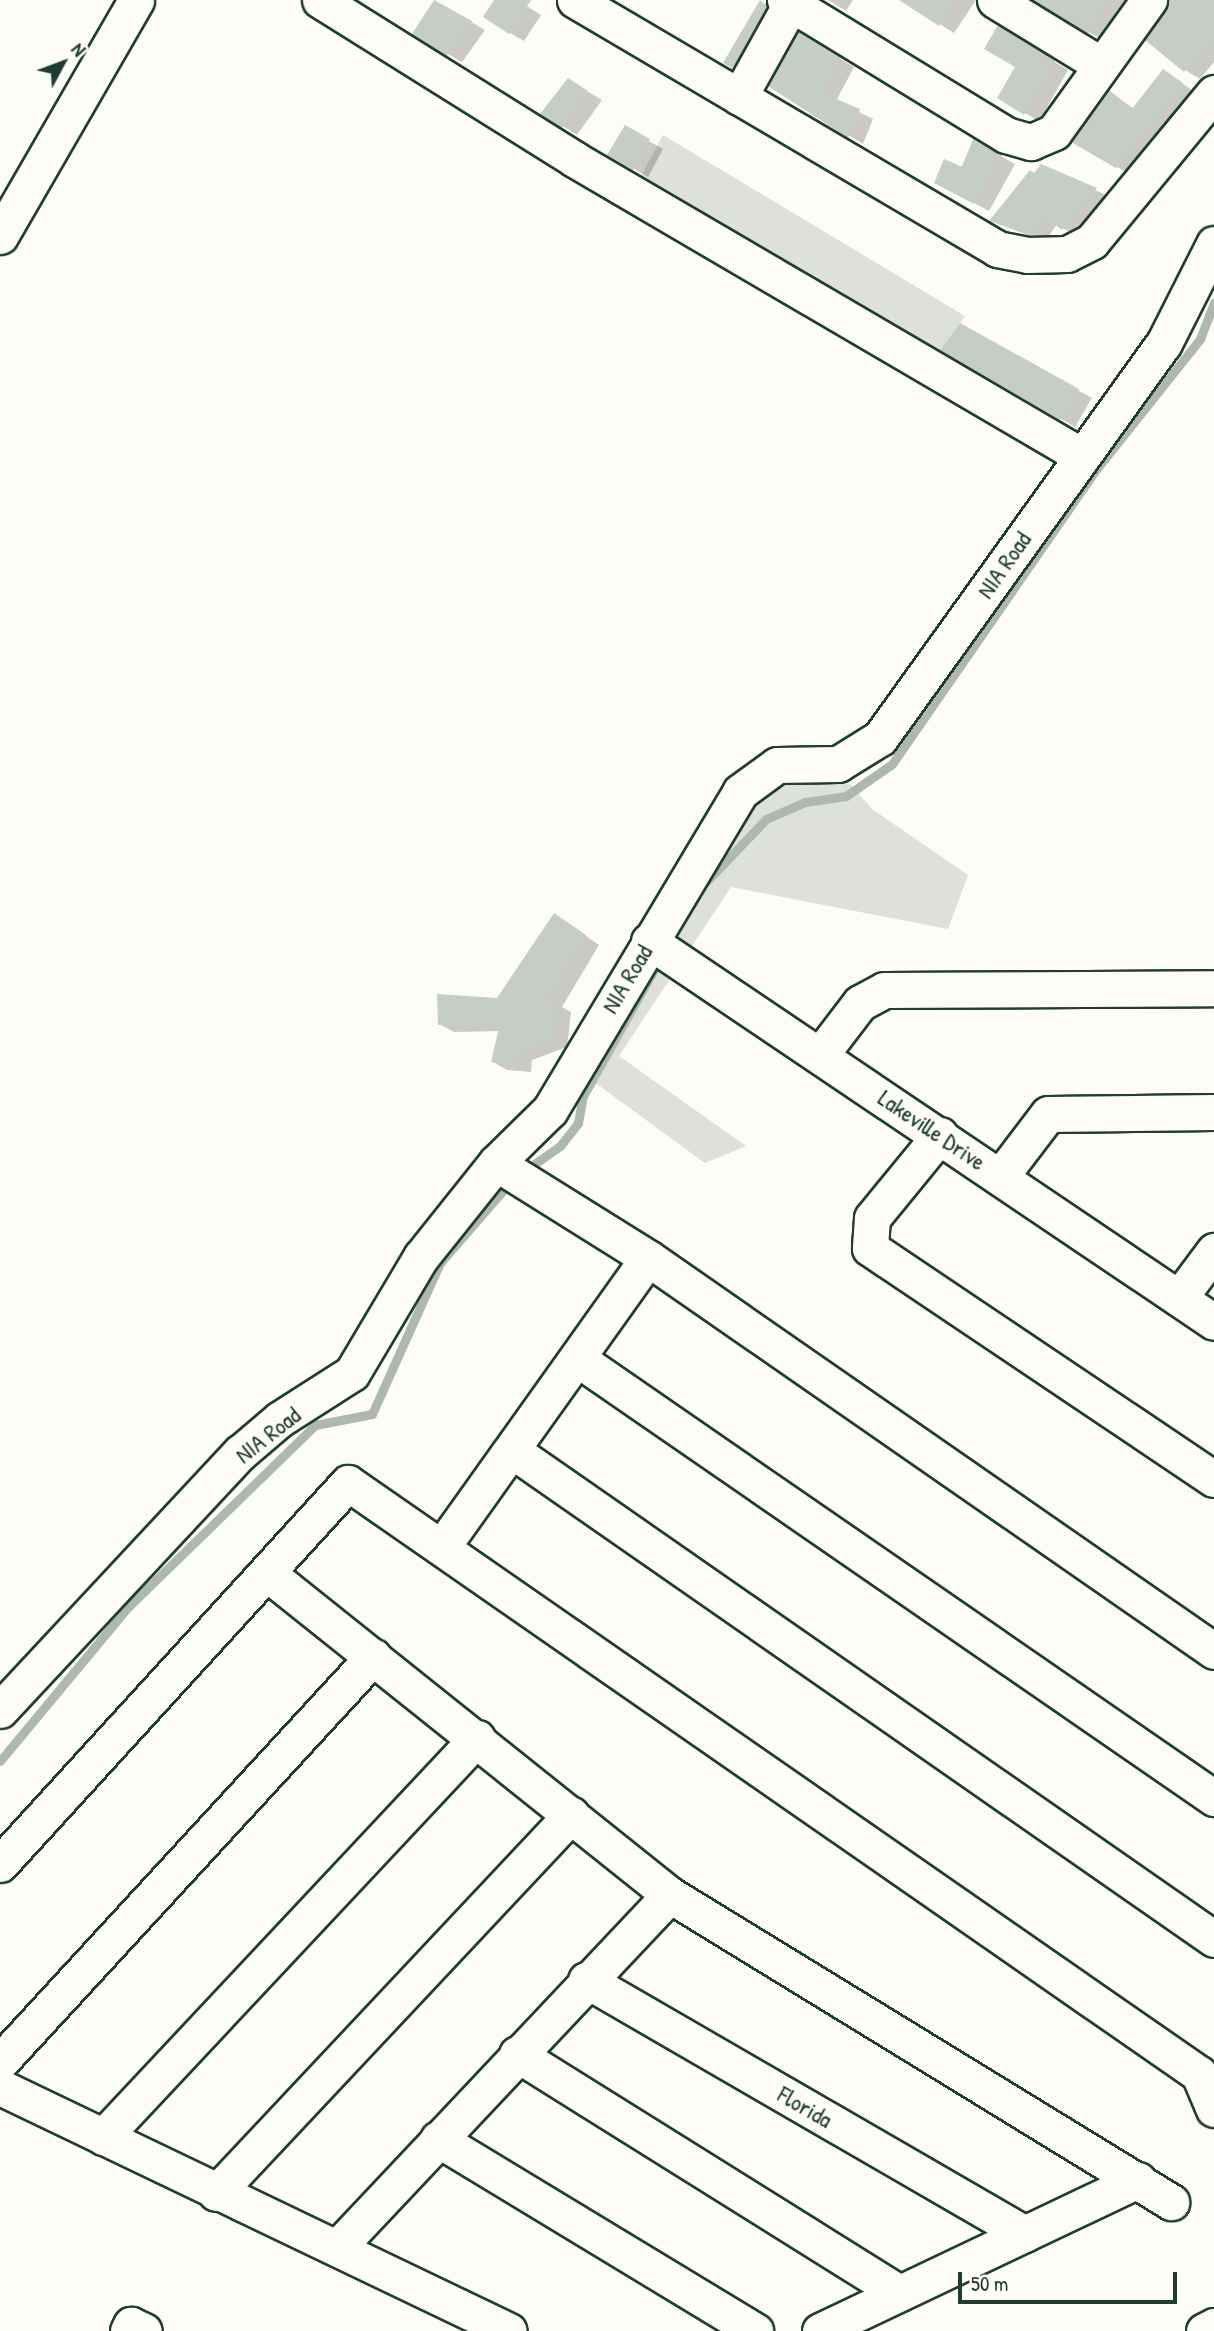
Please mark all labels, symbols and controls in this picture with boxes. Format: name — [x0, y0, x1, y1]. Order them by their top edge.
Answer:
north arrow — [28, 28, 98, 98]
text: N — [66, 37, 92, 62]
street label: NIA Road — [971, 526, 1037, 604]
street label: NIA Road — [595, 939, 659, 1019]
street label: Lakeville Drive — [873, 1084, 991, 1176]
street label: NIA Road — [230, 1401, 306, 1469]
street label: Florida — [772, 2080, 838, 2134]
scale bar — [962, 2258, 1181, 2302]
text: 50 m — [971, 2269, 1008, 2298]

